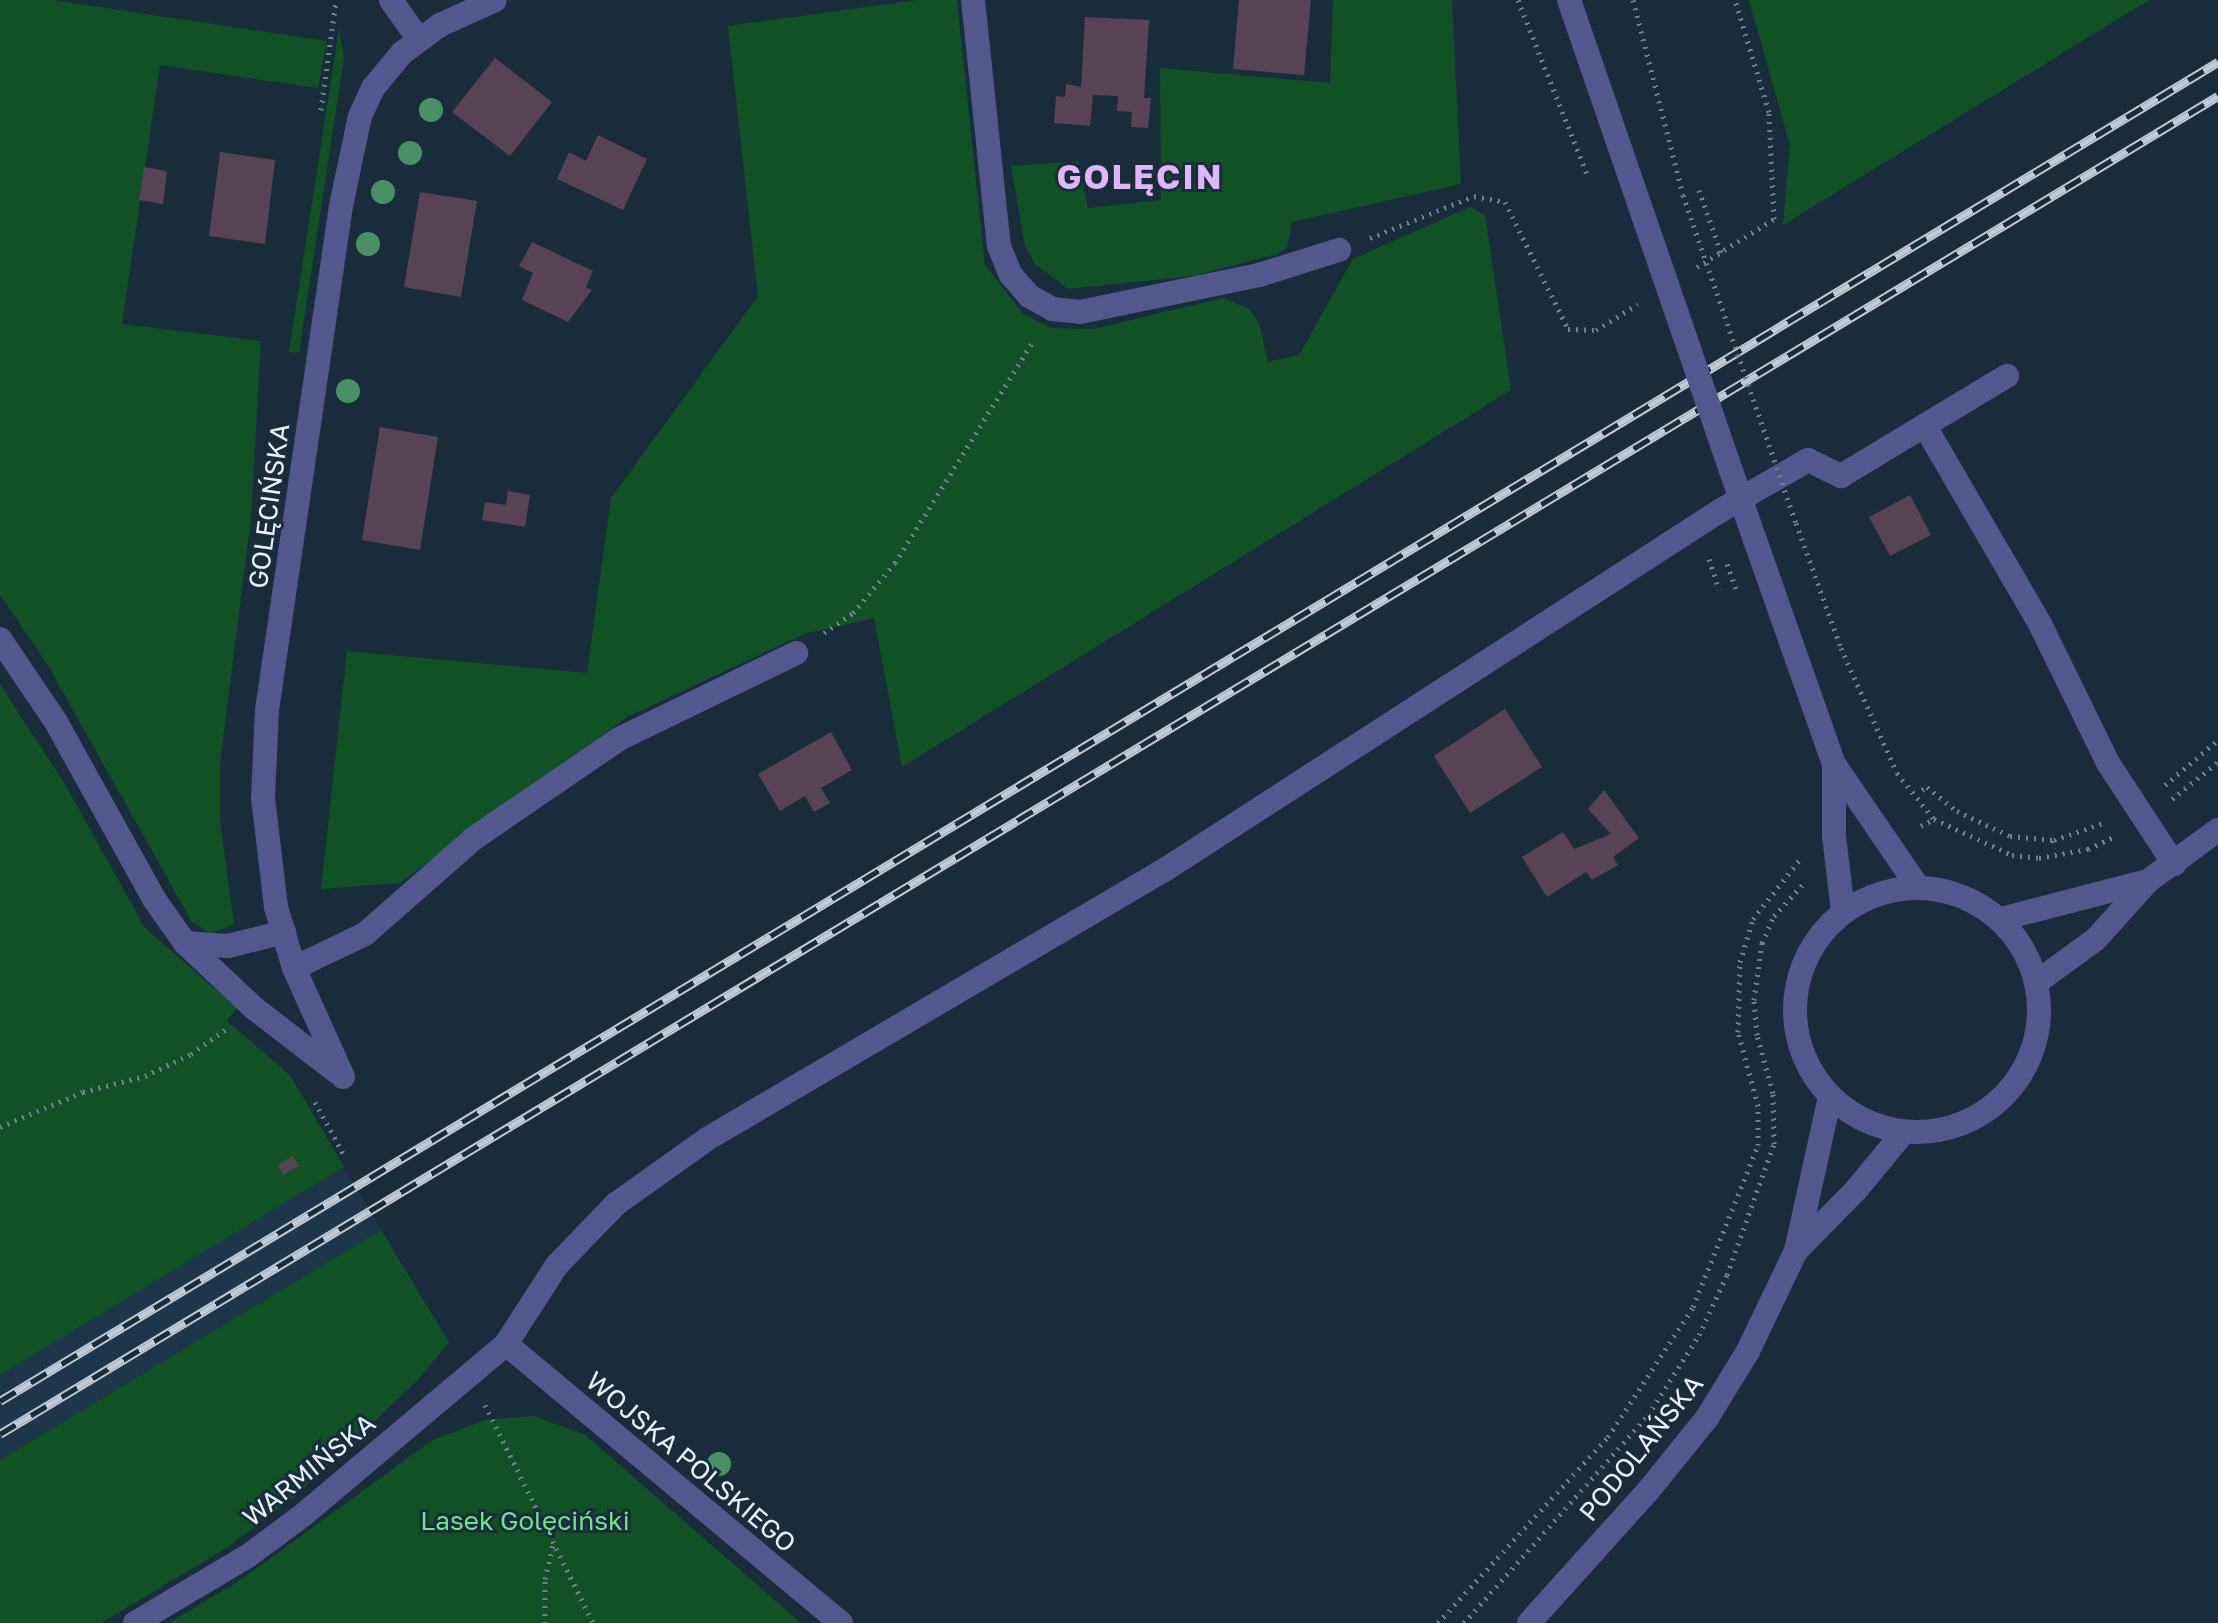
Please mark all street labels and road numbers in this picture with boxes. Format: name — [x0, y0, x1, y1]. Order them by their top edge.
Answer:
street label: GOLĘCIŃSKA — [242, 422, 296, 590]
street label: WOJSKA POLSKIEGO — [580, 1365, 802, 1559]
street label: PODOLAŃSKA — [1573, 1369, 1709, 1527]
street label: WARMIŃSKA — [237, 1407, 381, 1533]

